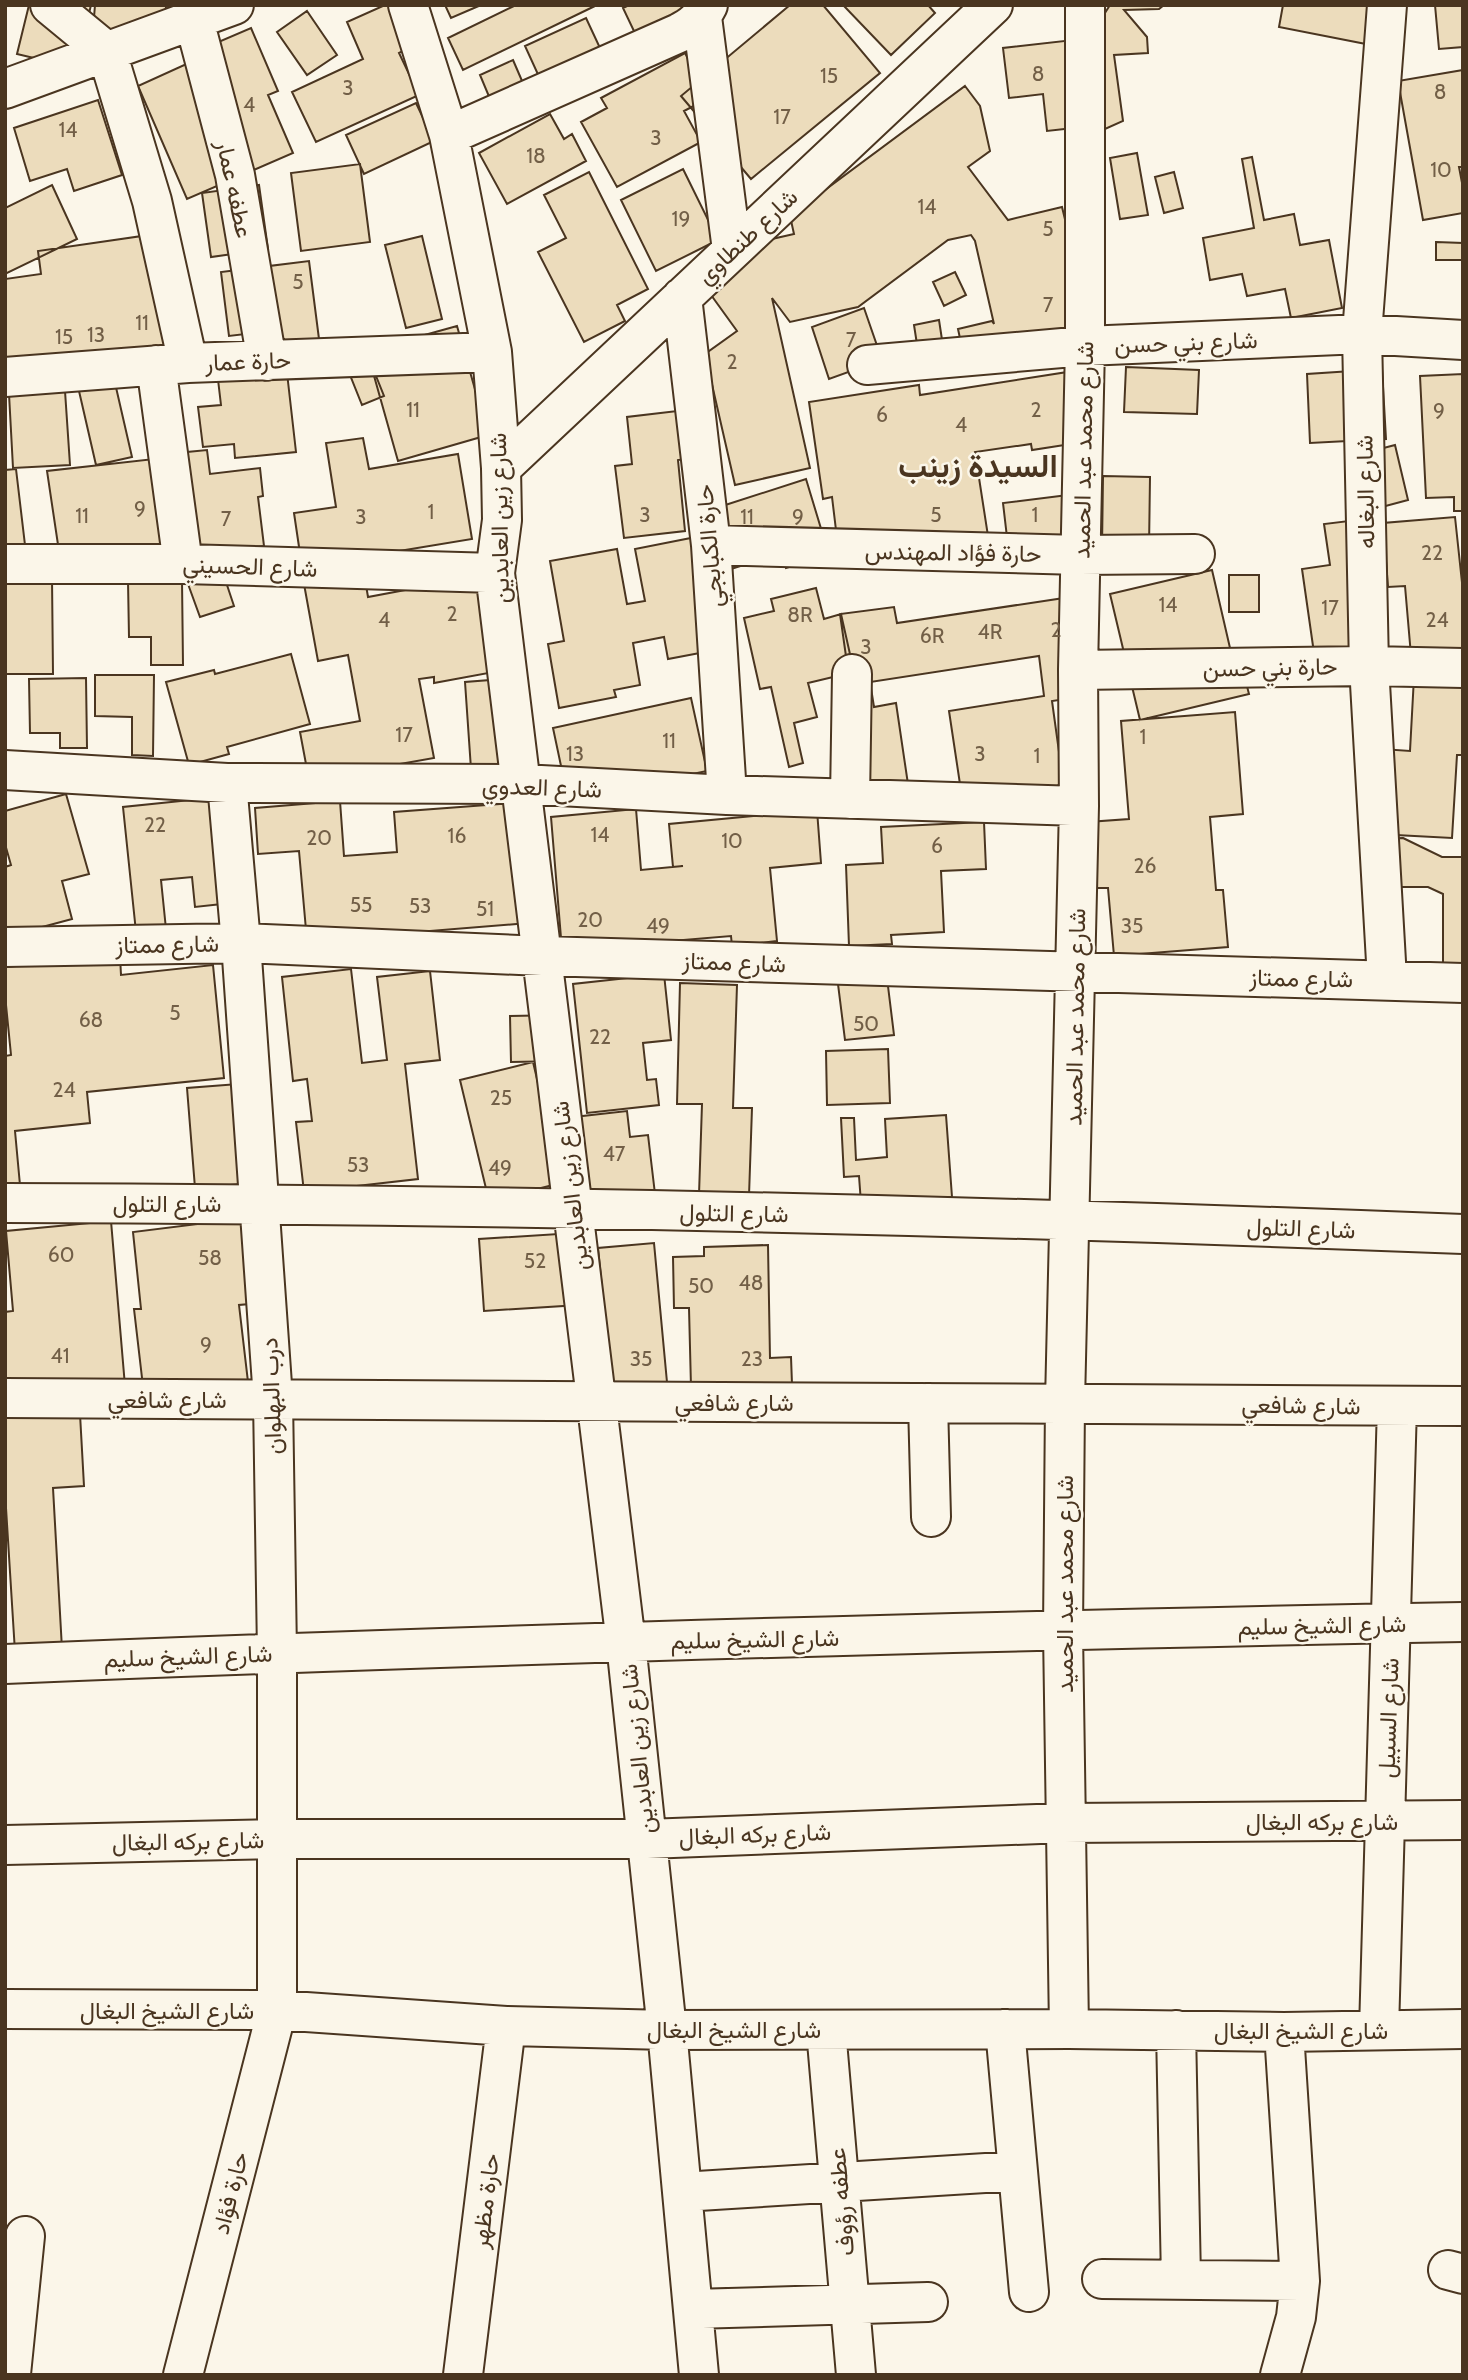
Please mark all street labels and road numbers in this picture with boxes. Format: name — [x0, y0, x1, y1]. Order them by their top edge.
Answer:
street label: عطفه عمار — [209, 136, 260, 241]
street label: شارع طنطاوي — [690, 182, 807, 294]
street label: شارع بني حسن — [1114, 325, 1258, 364]
street label: شارع محمد عبد الحميد — [1067, 341, 1101, 559]
street label: حارة عمار — [203, 345, 292, 378]
street label: شارع زين العابدين — [483, 432, 517, 604]
street label: شارع البغاله — [1350, 435, 1382, 549]
street label: حارة الكبابجي — [689, 483, 734, 609]
street label: حارة فؤاد المهندس — [864, 536, 1042, 569]
street label: شارع الحسيني — [182, 549, 318, 588]
street label: حارة بني حسن — [1202, 651, 1338, 688]
street label: شارع العدوي — [481, 770, 603, 809]
street label: شارع محمد عبد الحميد — [1059, 908, 1093, 1126]
street label: شارع ممتاز — [114, 929, 219, 961]
street label: شارع ممتاز — [680, 946, 786, 980]
street label: شارع ممتاز — [1248, 963, 1353, 995]
street label: شارع زين العابدين — [545, 1099, 597, 1273]
street label: شارع التلول — [113, 1189, 222, 1220]
street label: شارع التلول — [679, 1198, 789, 1230]
street label: شارع التلول — [1246, 1212, 1356, 1246]
street label: درب البهلوان — [254, 1337, 289, 1455]
street label: شارع شافعي — [107, 1385, 227, 1419]
street label: شارع شافعي — [674, 1388, 794, 1422]
street label: شارع شافعي — [1241, 1389, 1361, 1426]
street label: شارع محمد عبد الحميد — [1050, 1475, 1081, 1693]
street label: شارع الشيخ سليم — [1237, 1609, 1407, 1644]
street label: شارع الشيخ سليم — [670, 1623, 840, 1658]
street label: شارع الشيخ سليم — [103, 1639, 273, 1676]
street label: شارع السبيل — [1371, 1657, 1407, 1779]
street label: شارع زين العابدين — [614, 1662, 662, 1835]
street label: شارع بركه البغال — [1246, 1807, 1398, 1838]
street label: شارع بركه البغال — [678, 1817, 832, 1853]
street label: شارع بركه البغال — [112, 1825, 265, 1859]
street label: شارع الشيخ البغال — [80, 1996, 254, 2028]
street label: شارع الشيخ البغال — [647, 2015, 821, 2047]
street label: شارع الشيخ البغال — [1214, 2016, 1388, 2048]
street label: عطفه رؤوف — [822, 2147, 861, 2257]
street label: حارة فؤاد — [206, 2149, 255, 2237]
street label: حارة مظهر — [465, 2152, 506, 2251]

